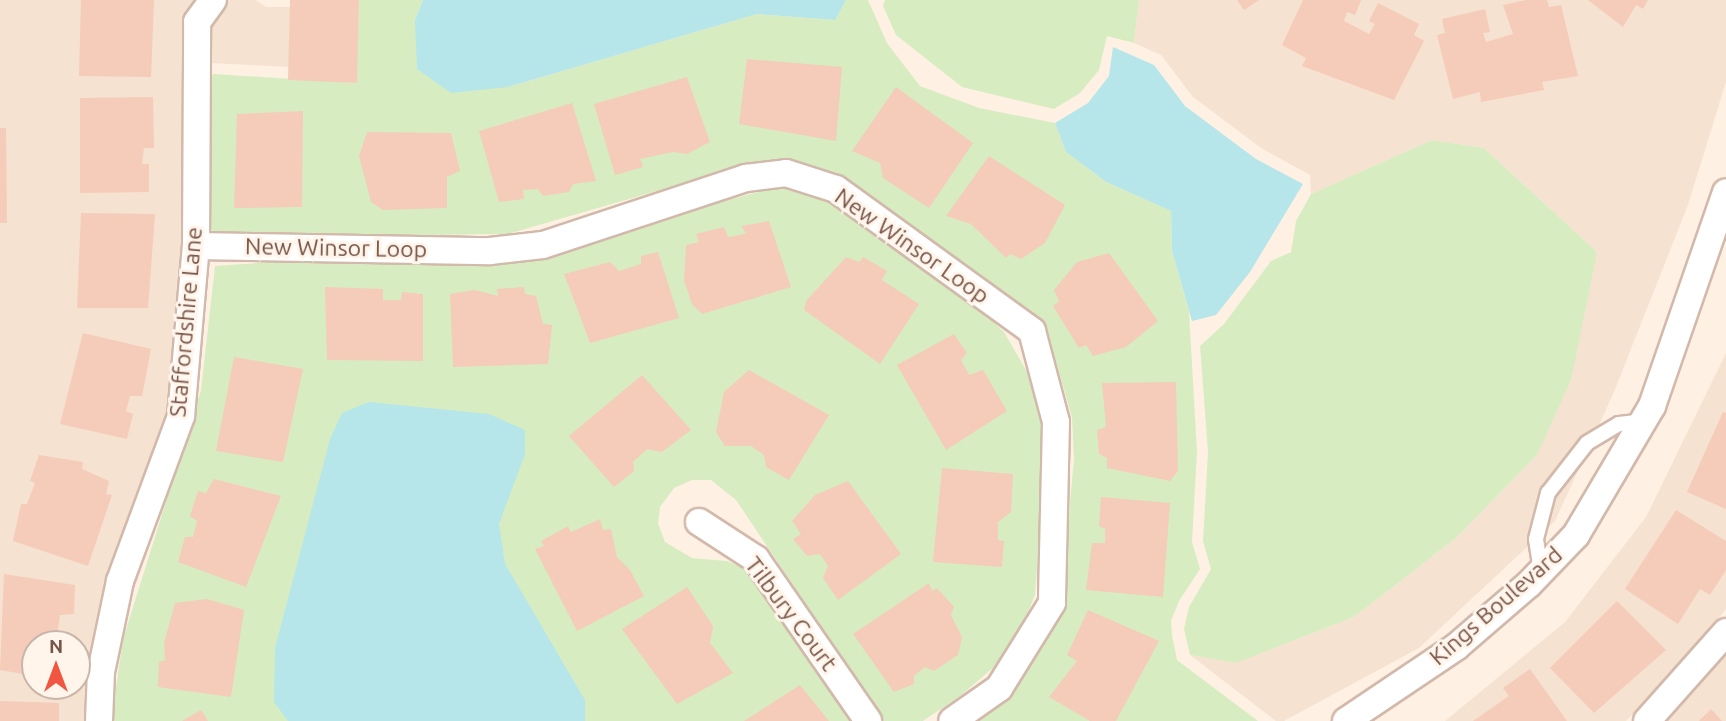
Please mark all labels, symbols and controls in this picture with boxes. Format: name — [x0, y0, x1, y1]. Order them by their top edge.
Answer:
street label: New Winsor Loop — [829, 182, 995, 310]
street label: Staffordshire Lane — [164, 226, 208, 418]
street label: New Winsor Loop — [245, 233, 427, 263]
street label: Kings Boulevard — [1424, 541, 1568, 671]
street label: Tilbury Court — [739, 552, 843, 676]
north arrow — [21, 630, 91, 700]
text: N — [49, 635, 63, 657]

